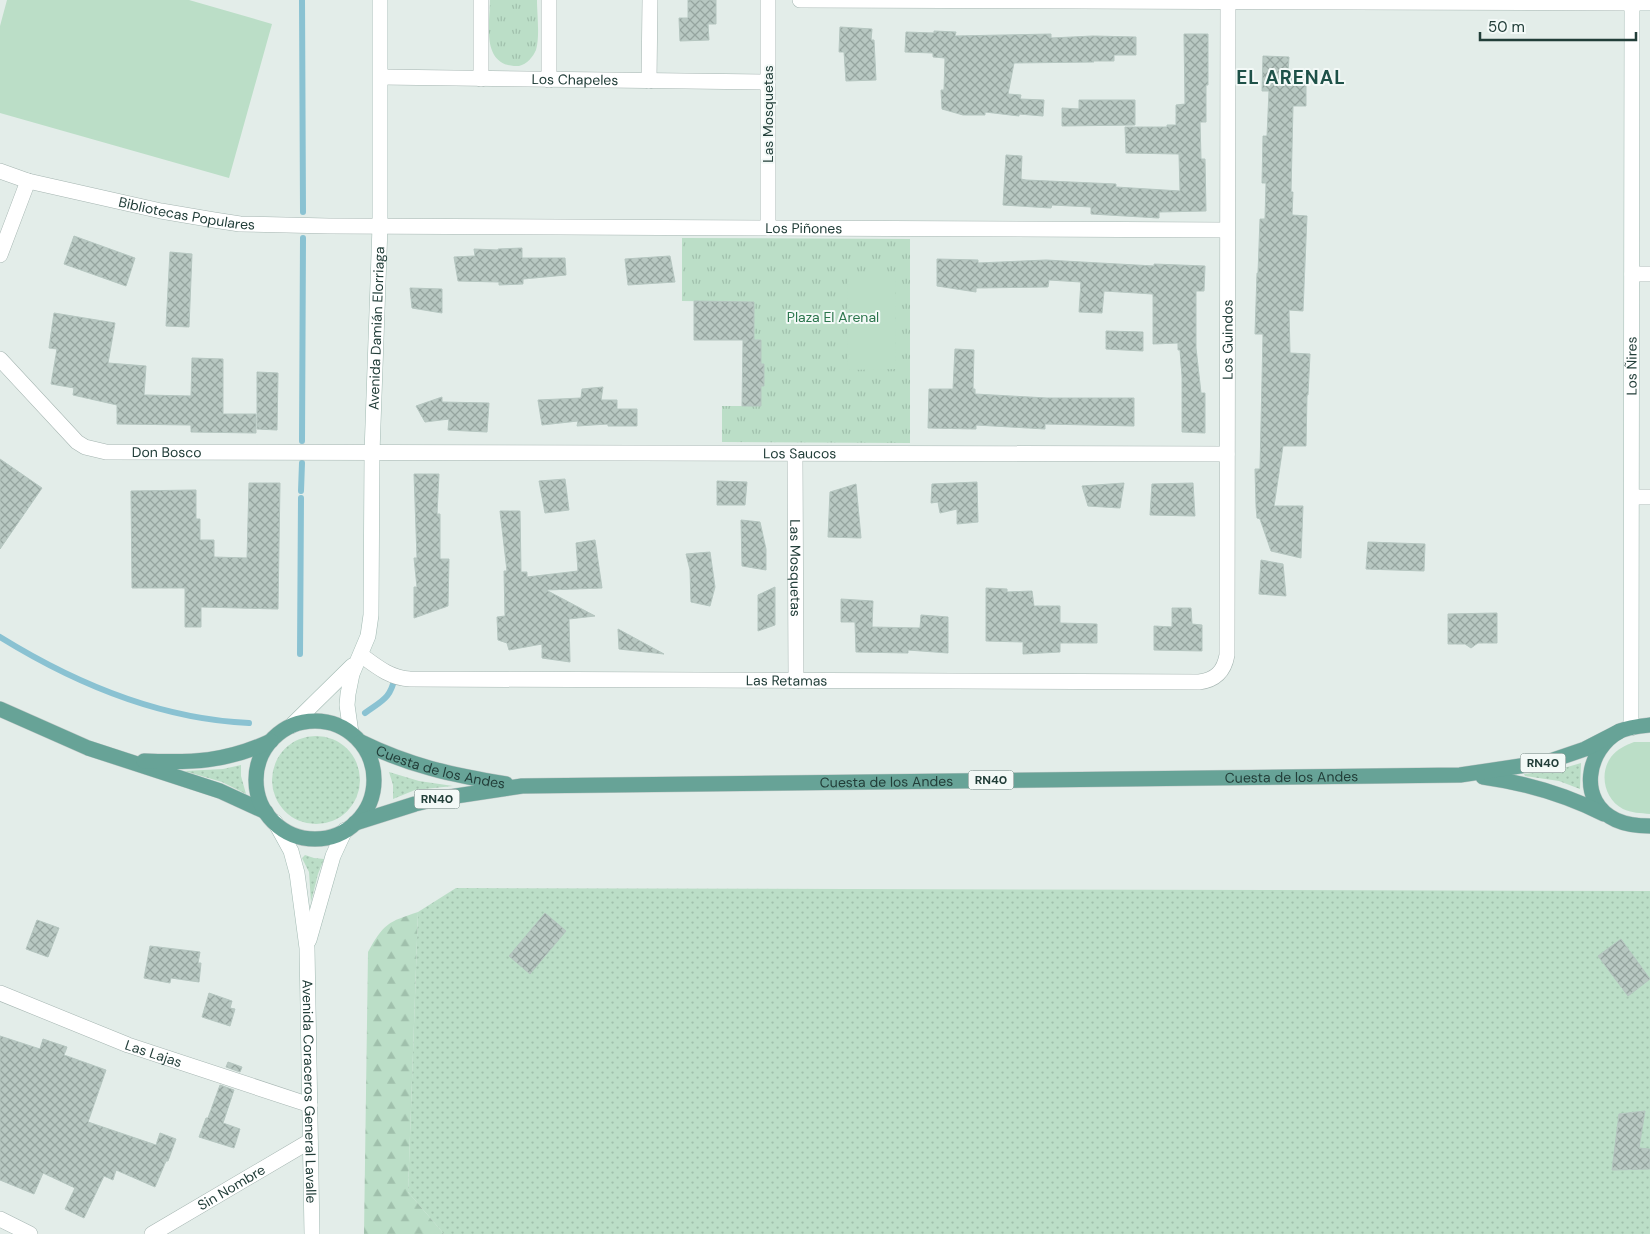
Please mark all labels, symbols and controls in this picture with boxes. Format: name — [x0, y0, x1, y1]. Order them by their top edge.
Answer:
scale bar — [1480, 10, 1636, 42]
text: 50 m — [1488, 17, 1525, 37]
street label: Las Mosquetas — [759, 65, 777, 163]
district label: EL ARENAL — [1236, 65, 1346, 90]
street label: Los Chapeles — [532, 70, 618, 89]
street label: Bibliotecas Populares — [117, 193, 255, 233]
street label: Los Piñones — [765, 219, 842, 237]
street label: Avenida Damián Elorriaga — [365, 246, 388, 410]
street label: Los Guindos — [1218, 299, 1237, 380]
park label: Plaza El Arenal — [787, 308, 879, 326]
street label: Los Ñires — [1622, 336, 1641, 396]
street label: Don Bosco — [132, 443, 202, 461]
street label: Los Saucos — [763, 444, 836, 462]
street label: Las Mosquetas — [786, 519, 805, 617]
street label: Las Retamas — [746, 671, 827, 690]
street label: Cuesta de los Andes — [373, 741, 507, 793]
road number: RN40 — [1520, 754, 1566, 772]
street label: Cuesta de los Andes — [1225, 767, 1358, 787]
road number: RN40 — [968, 770, 1014, 790]
street label: Cuesta de los Andes — [820, 772, 953, 792]
road number: RN40 — [414, 790, 460, 809]
street label: Avenida Coraceros General Lavalle — [299, 979, 320, 1204]
street label: Las Lajas — [123, 1036, 184, 1071]
street label: Sin Nombre — [194, 1160, 268, 1214]

